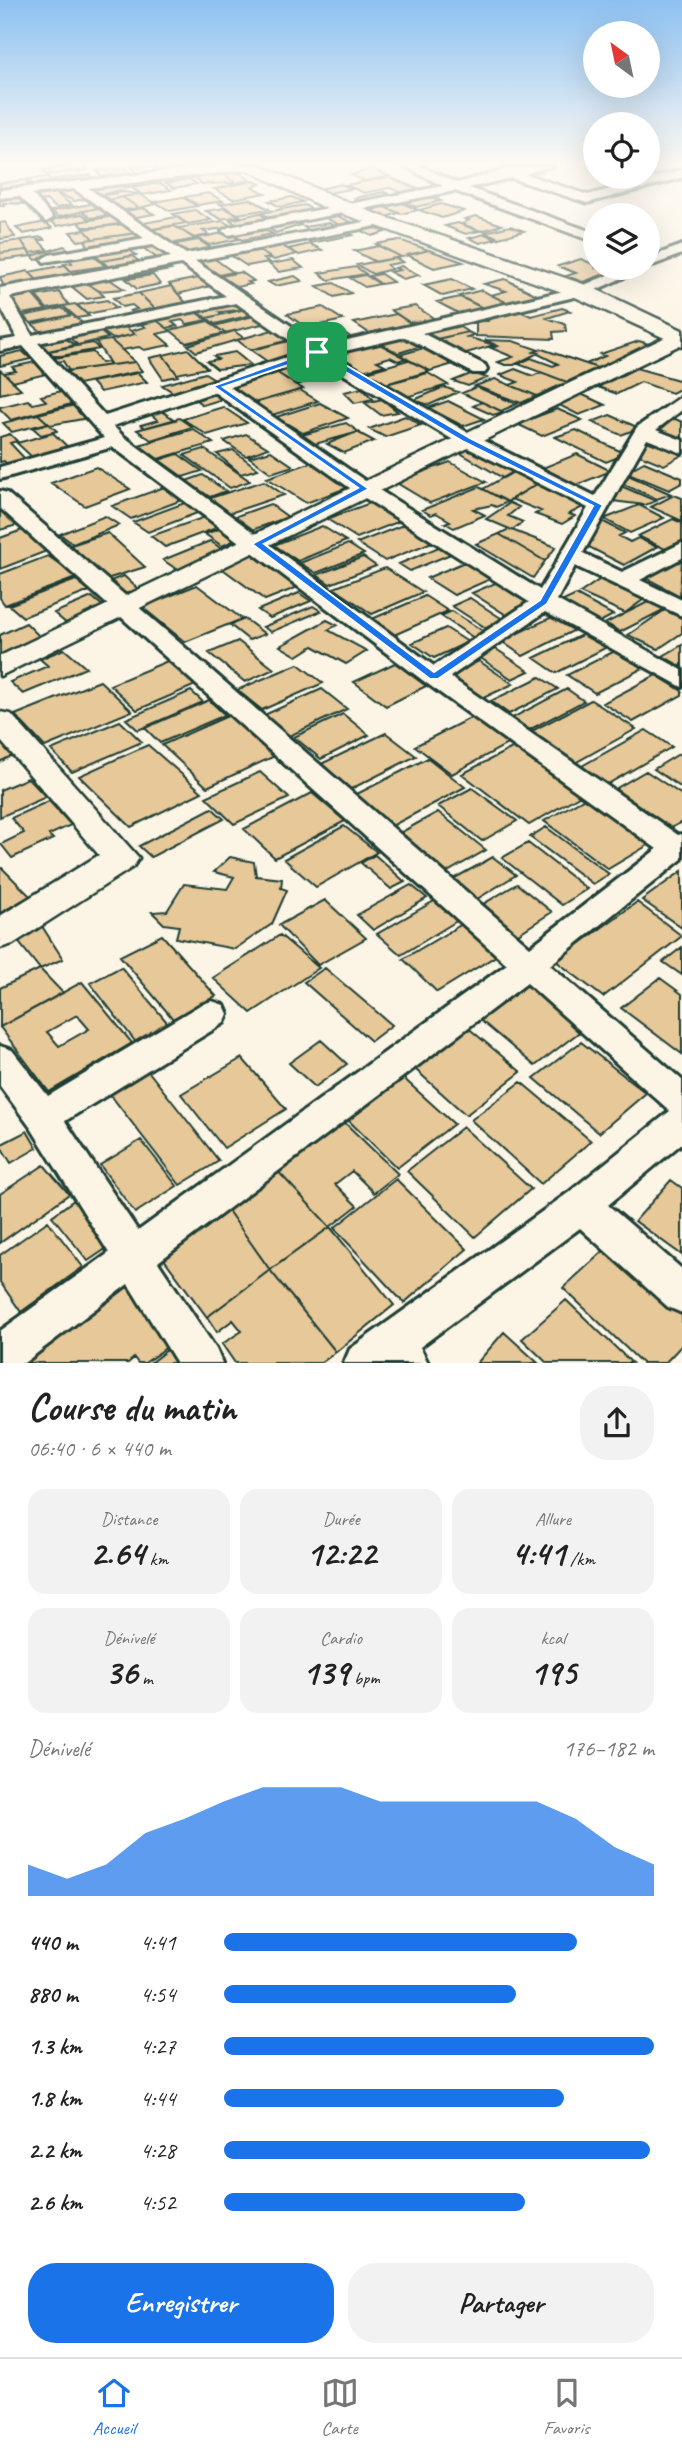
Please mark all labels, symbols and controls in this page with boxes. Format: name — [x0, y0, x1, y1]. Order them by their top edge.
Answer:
north arrow — [583, 21, 660, 98]
map controls — [583, 21, 660, 280]
button: locate — [583, 112, 660, 189]
button: layers — [583, 203, 660, 280]
pin — [287, 322, 347, 382]
icon: arrive — [298, 333, 336, 371]
text: Course du matin — [28, 1384, 236, 1431]
button: share — [580, 1386, 654, 1460]
text: 06:40 · 6 × 440 m — [28, 1434, 171, 1463]
text: Distance — [101, 1507, 157, 1531]
text: Durée — [322, 1507, 360, 1531]
text: Allure — [535, 1507, 571, 1531]
text: 2.64 — [90, 1531, 145, 1576]
text: 12:22 — [306, 1531, 376, 1576]
text: 4:41 — [511, 1531, 565, 1576]
text: km — [145, 1547, 168, 1571]
text: /km — [565, 1547, 595, 1571]
text: Dénivelé — [103, 1626, 155, 1650]
text: Cardio — [320, 1626, 362, 1650]
text: kcal — [540, 1626, 566, 1650]
text: 36 — [105, 1650, 138, 1695]
text: 139 — [302, 1650, 349, 1695]
text: 195 — [530, 1650, 576, 1695]
text: m — [138, 1666, 153, 1690]
text: bpm — [349, 1666, 380, 1690]
text: Dénivelé — [28, 1734, 90, 1763]
text: 176–182 m — [563, 1734, 654, 1763]
text: 440 m — [28, 1928, 78, 1957]
text: 4:41 — [140, 1928, 176, 1957]
text: 880 m — [28, 1980, 78, 2009]
text: 4:54 — [140, 1980, 176, 2009]
text: 1.3 km — [28, 2032, 82, 2061]
text: 4:27 — [140, 2032, 176, 2061]
text: 1.8 km — [28, 2084, 82, 2113]
text: 4:44 — [140, 2084, 176, 2113]
text: 2.2 km — [28, 2136, 82, 2165]
text: 4:28 — [140, 2136, 176, 2165]
text: 2.6 km — [28, 2188, 82, 2217]
text: 4:52 — [140, 2188, 176, 2217]
button: Enregistrer — [28, 2263, 334, 2343]
button: Partager — [348, 2263, 654, 2343]
tab: Accueil — [93, 2374, 135, 2440]
tab: Carte — [321, 2374, 359, 2440]
tab: Favoris — [544, 2374, 589, 2440]

